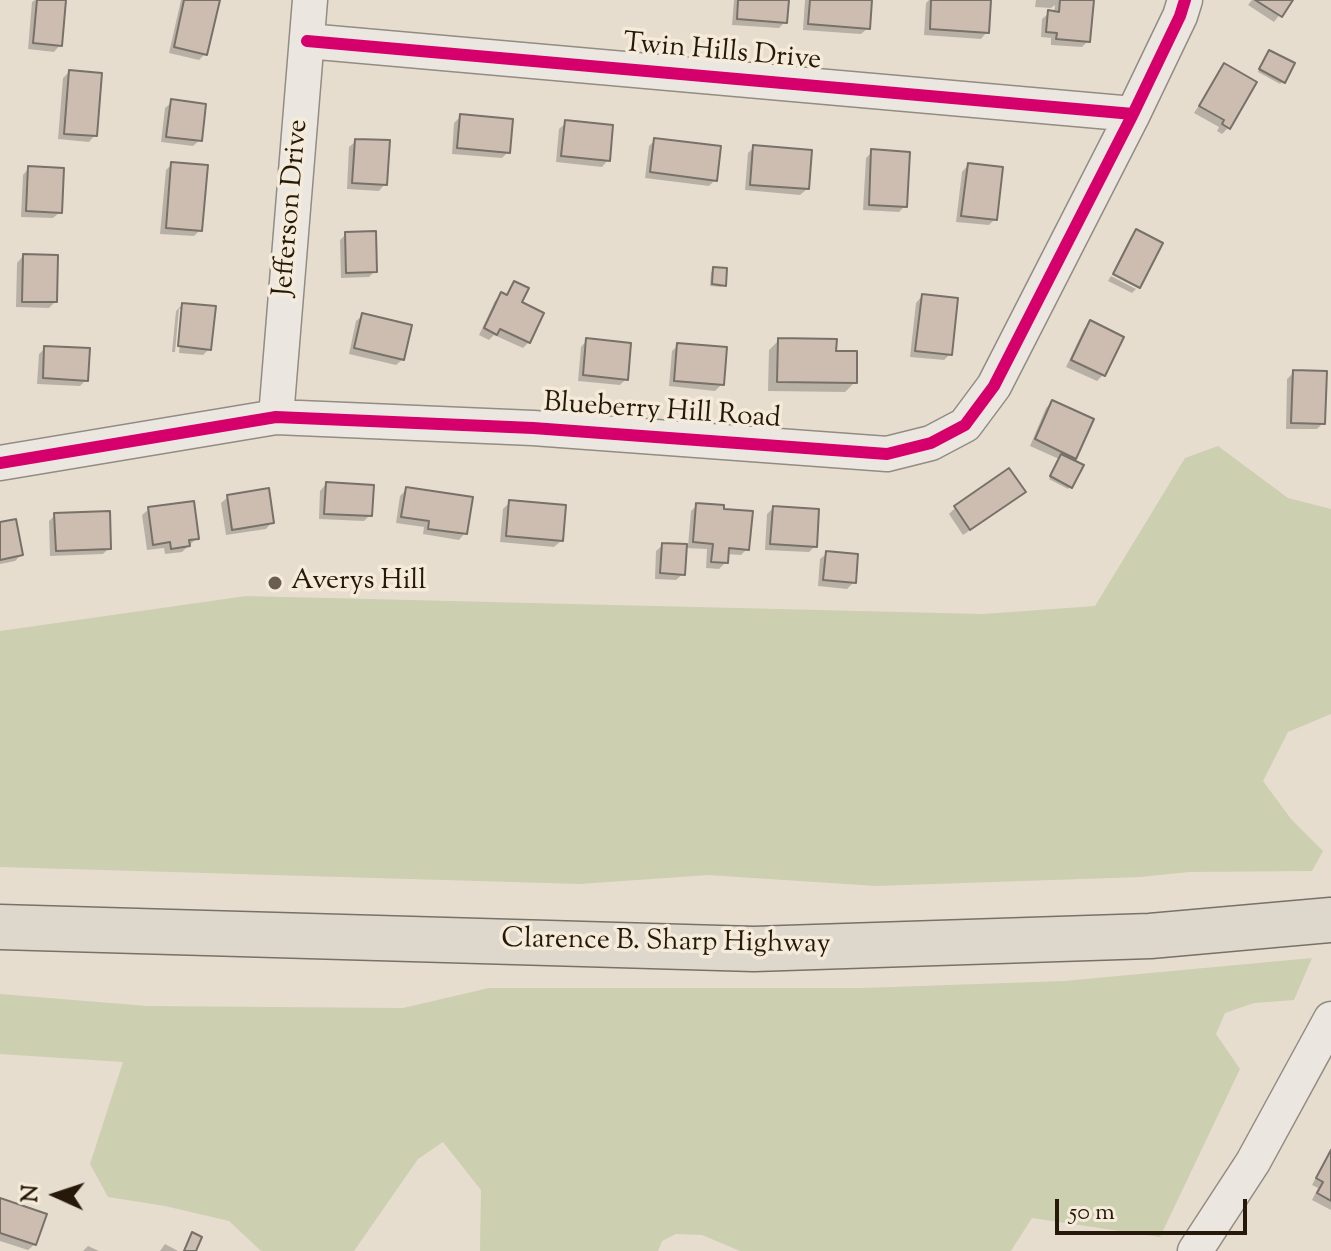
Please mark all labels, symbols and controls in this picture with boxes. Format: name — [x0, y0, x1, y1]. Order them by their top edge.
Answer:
street label: Twin Hills Drive — [622, 29, 822, 79]
street label: Jefferson Drive — [269, 118, 317, 298]
street label: Blueberry Hill Road — [542, 388, 782, 438]
place label: Averys Hill — [291, 566, 426, 600]
marker: Averys Hill — [266, 574, 284, 592]
street label: Clarence B. Sharp Highway — [501, 924, 831, 964]
north arrow — [16, 1155, 96, 1235]
scale bar — [1059, 1183, 1251, 1233]
text: N — [16, 1184, 48, 1203]
text: 50 m — [1069, 1196, 1115, 1230]

